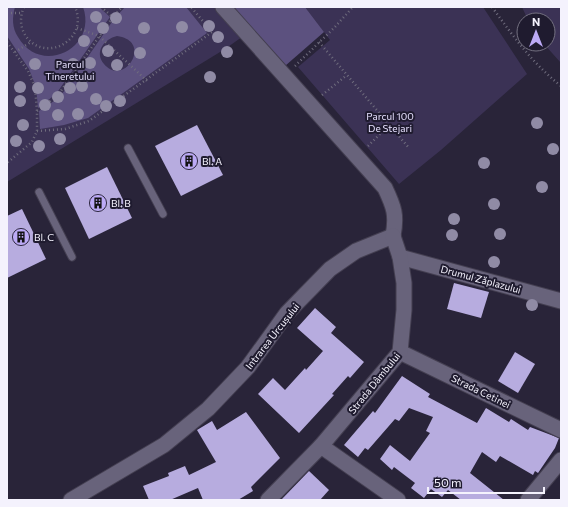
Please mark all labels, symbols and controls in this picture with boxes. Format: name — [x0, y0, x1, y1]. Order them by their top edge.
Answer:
north arrow — [516, 12, 556, 52]
text: N — [532, 15, 540, 28]
park label: Parcul Tineretului — [45, 58, 95, 82]
park label: Parcul 100 De Stejari — [366, 110, 414, 134]
building icon: Bl. A — [179, 151, 199, 171]
place label: Bl. A — [202, 155, 222, 167]
building icon: Bl. B — [88, 193, 108, 213]
place label: Bl. B — [111, 197, 131, 209]
building icon: Bl. C — [11, 227, 31, 247]
place label: Bl. C — [34, 231, 54, 243]
street label: Drumul Zăplazului — [440, 263, 522, 295]
street label: Intrarea Urcușului — [242, 301, 302, 372]
street label: Strada Dâmbului — [346, 350, 402, 416]
street label: Strada Cetinei — [450, 372, 512, 410]
scale bar — [428, 469, 544, 495]
text: 50 m — [434, 475, 462, 489]

